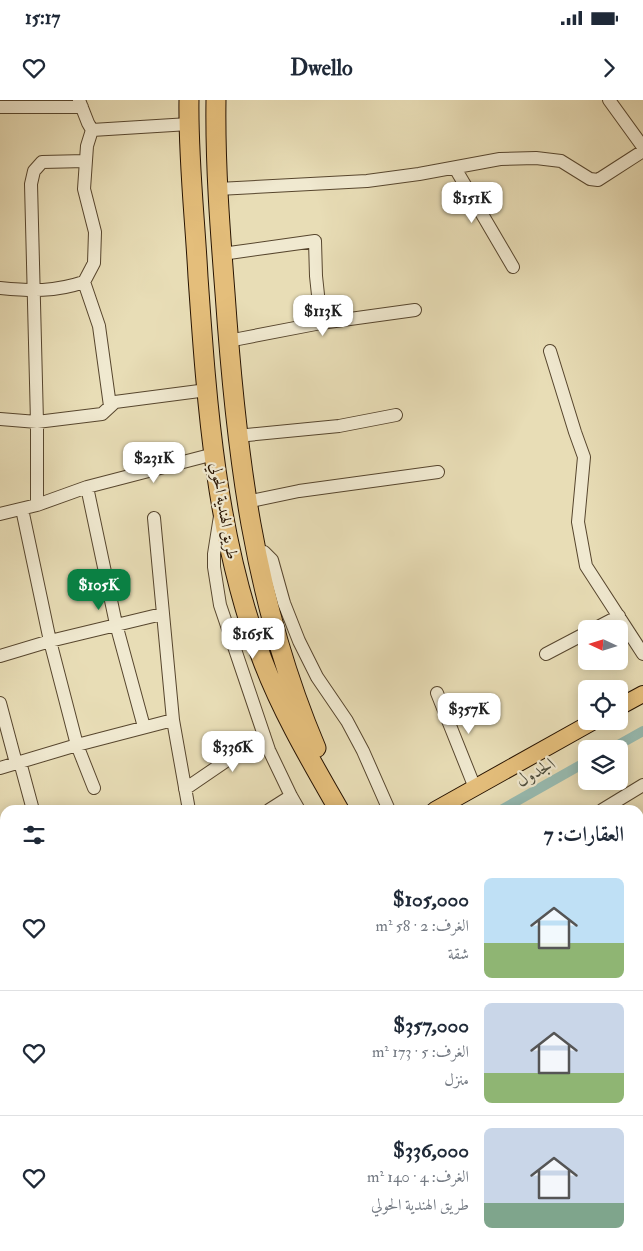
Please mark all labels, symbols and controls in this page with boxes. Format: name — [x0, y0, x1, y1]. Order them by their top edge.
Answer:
text: 15:17 — [25, 6, 60, 30]
icon: heart — [20, 54, 48, 82]
text: Dwello — [290, 54, 353, 82]
icon: forward — [595, 54, 623, 82]
pin: $151K — [437, 182, 507, 224]
text: $151K — [453, 188, 491, 208]
pin: $113K — [288, 294, 358, 337]
text: $113K — [304, 301, 342, 321]
pin: $231K — [119, 442, 189, 484]
text: $231K — [134, 448, 174, 468]
street label: طريق الهندية الحولي — [204, 461, 242, 561]
pin: $105K — [64, 568, 134, 611]
text: $105K — [78, 575, 120, 595]
pin: $165K — [218, 618, 288, 660]
north arrow — [578, 620, 628, 670]
map controls — [578, 620, 628, 790]
text: $165K — [233, 624, 273, 644]
button: locate — [578, 680, 628, 730]
pin: $357K — [434, 692, 504, 735]
text: $357K — [449, 699, 489, 719]
pin: $336K — [198, 730, 268, 773]
text: $336K — [213, 737, 253, 757]
button: layers — [578, 740, 628, 790]
water label: الجدول — [512, 752, 560, 792]
icon: filters — [20, 821, 48, 849]
text: العقارات: 7 — [544, 821, 624, 848]
text: $105,000 — [393, 886, 469, 913]
icon: home — [524, 898, 584, 958]
icon: heart — [20, 914, 48, 942]
text: الغرف: 2 · 58 m² — [375, 916, 469, 936]
text: شقة — [448, 944, 469, 964]
text: $357,000 — [393, 1012, 469, 1039]
icon: home — [524, 1023, 584, 1083]
icon: heart — [20, 1039, 48, 1067]
text: الغرف: 5 · 173 m² — [372, 1042, 469, 1062]
text: منزل — [444, 1070, 469, 1090]
text: $336,000 — [393, 1137, 469, 1164]
icon: home — [524, 1148, 584, 1208]
icon: heart — [20, 1164, 48, 1192]
text: الغرف: 4 · 140 m² — [367, 1167, 469, 1187]
text: طريق الهندية الحولي — [371, 1195, 469, 1215]

